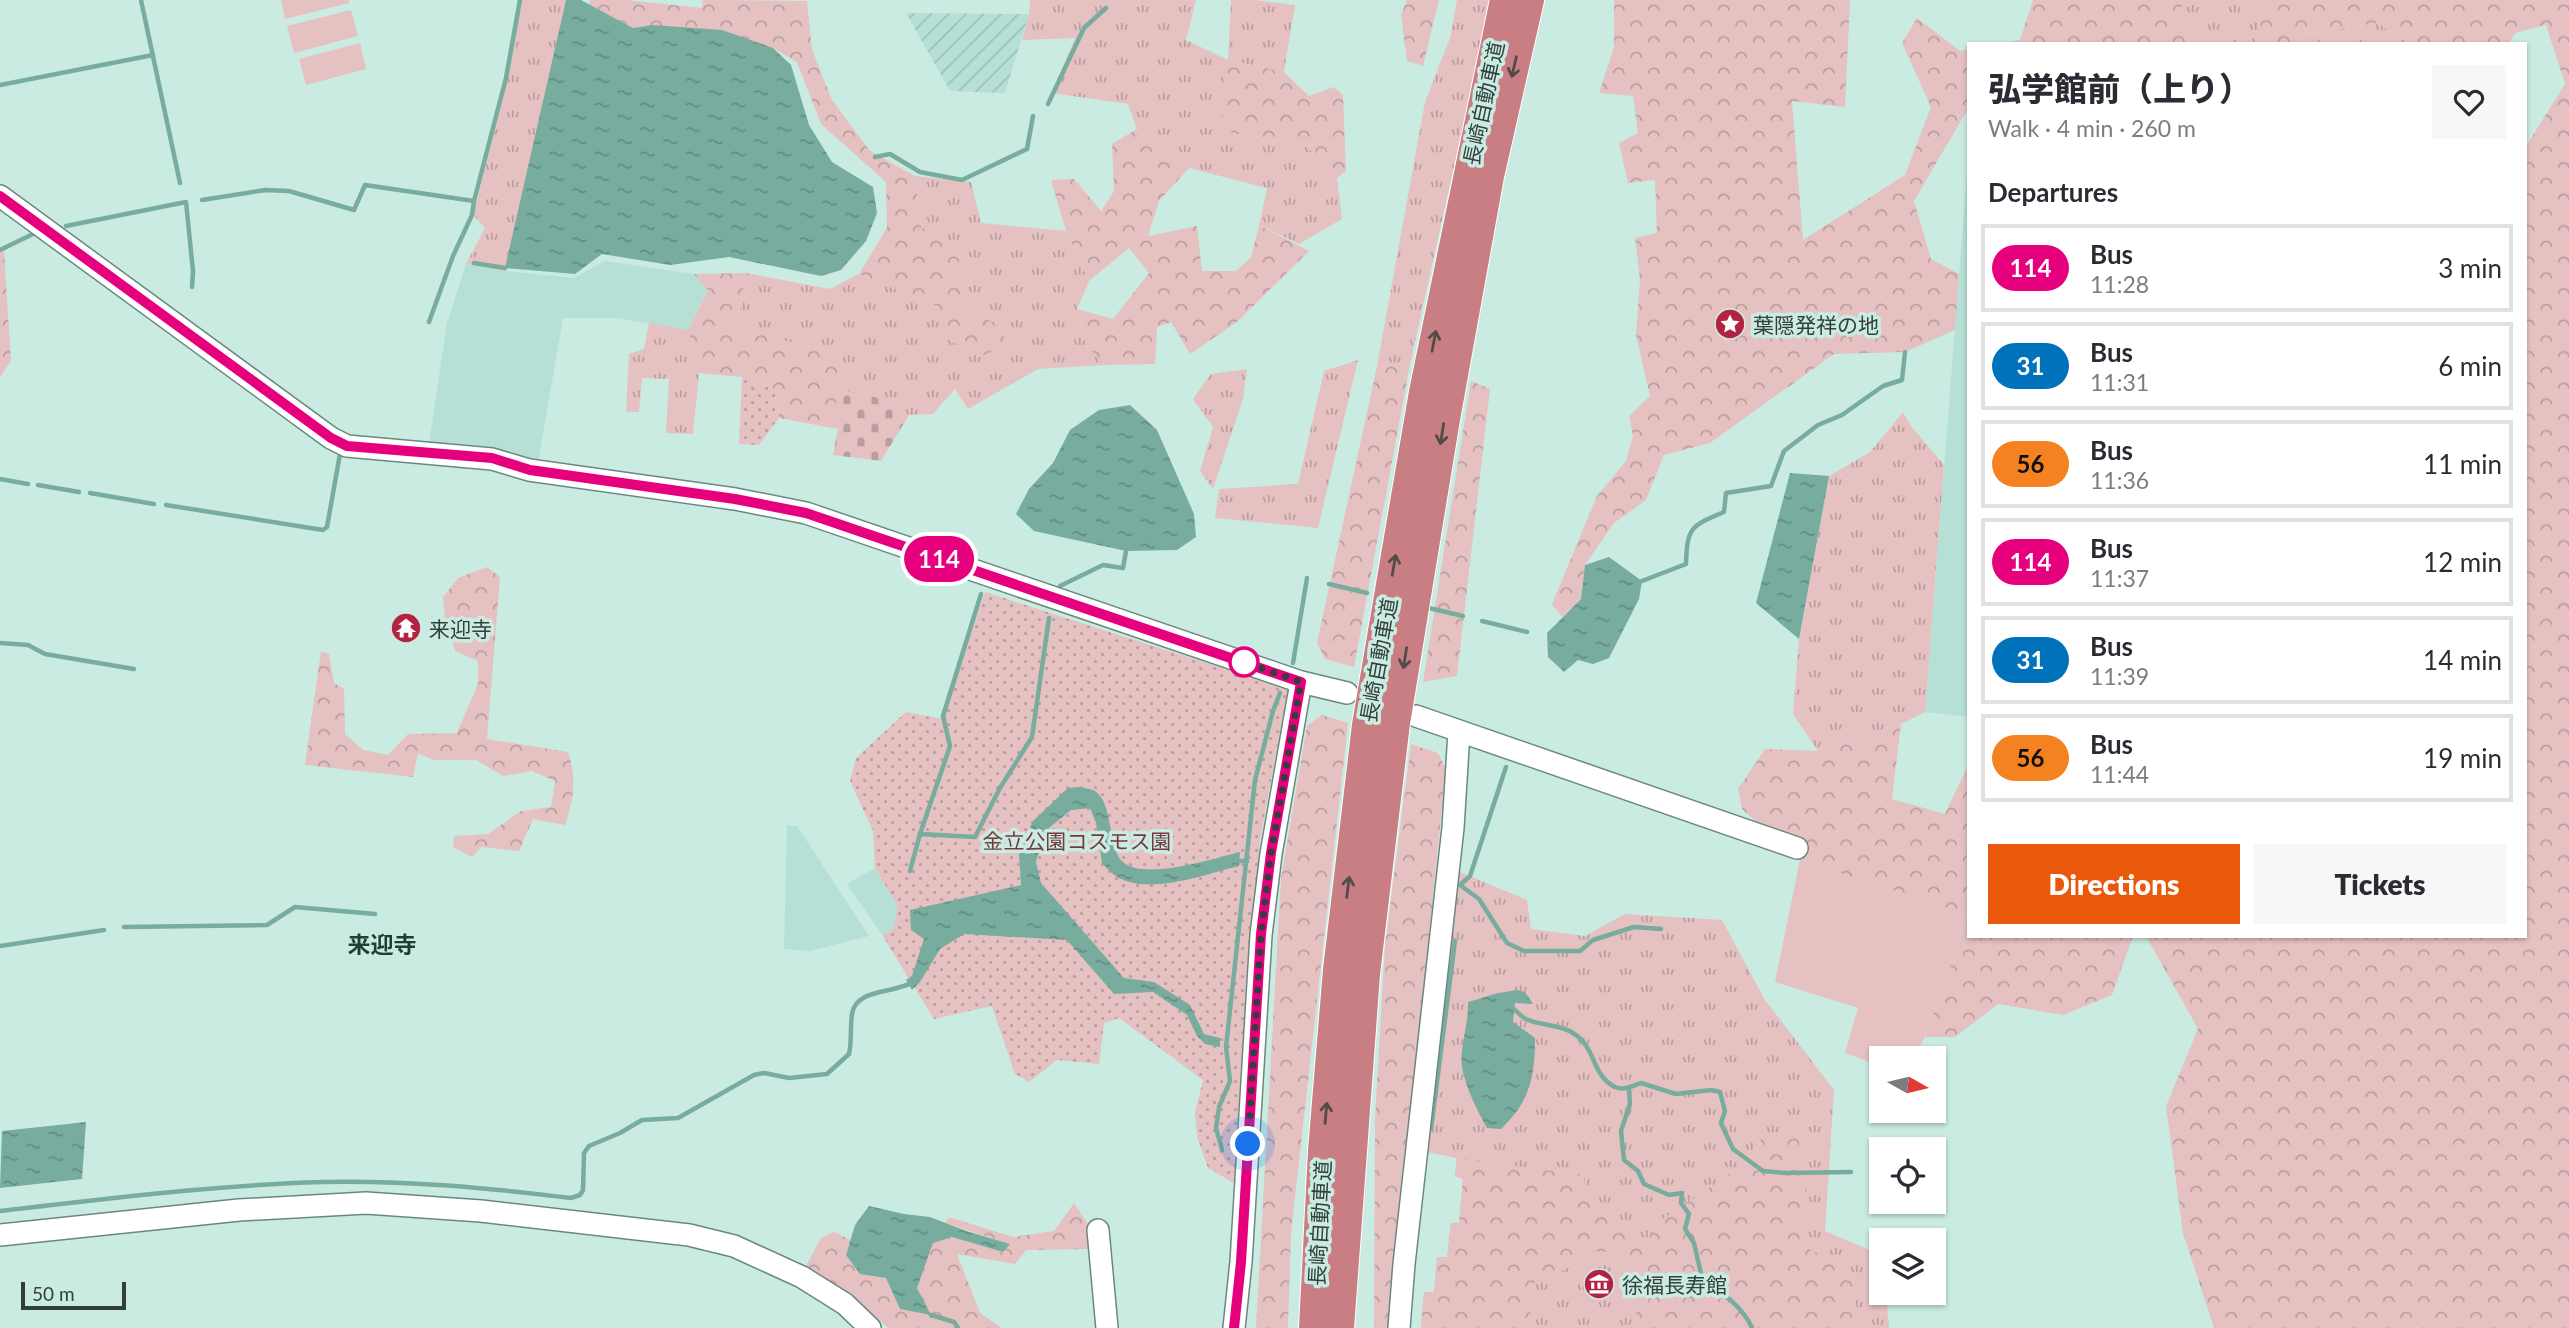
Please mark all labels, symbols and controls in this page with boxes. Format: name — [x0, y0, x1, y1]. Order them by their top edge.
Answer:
street label: 長崎自動車道 — [1458, 39, 1508, 167]
one-way arrow — [1507, 55, 1520, 77]
button: heart — [2432, 65, 2506, 139]
text: 弘学館前（上り） — [1988, 68, 2252, 108]
text: Walk · 4 min · 260 m — [1988, 114, 2196, 142]
text: Departures — [1988, 176, 2118, 208]
text: Bus — [2090, 238, 2133, 270]
text: 3 min — [2438, 252, 2502, 284]
text: 114 — [2010, 253, 2051, 282]
text: 11:28 — [2090, 270, 2149, 298]
place icon: 葉隠発祥の地 — [1713, 307, 1747, 341]
place label: 葉隠発祥の地 — [1753, 312, 1879, 337]
one-way arrow — [1428, 330, 1442, 353]
text: Bus — [2090, 336, 2133, 368]
text: 6 min — [2438, 350, 2502, 382]
text: 31 — [2017, 351, 2044, 380]
text: 11:31 — [2090, 368, 2149, 396]
one-way arrow — [1435, 422, 1448, 445]
text: Bus — [2090, 434, 2133, 466]
text: 11 min — [2423, 448, 2502, 480]
text: 56 — [2017, 449, 2044, 478]
text: 11:36 — [2090, 466, 2149, 494]
text: Bus — [2090, 532, 2133, 564]
line badge: 114 — [899, 536, 979, 582]
text: 114 — [918, 544, 960, 573]
text: 12 min — [2423, 546, 2502, 578]
text: 114 — [2010, 547, 2051, 576]
one-way arrow — [1388, 554, 1401, 577]
text: 11:37 — [2090, 564, 2149, 592]
street label: 長崎自動車道 — [1355, 596, 1401, 724]
temple icon: 来迎寺 — [389, 611, 423, 645]
place label: 来迎寺 — [429, 616, 492, 641]
text: Bus — [2090, 630, 2133, 662]
text: 14 min — [2423, 644, 2502, 676]
text: 31 — [2017, 645, 2044, 674]
unlabelled marker — [1229, 647, 1259, 677]
one-way arrow — [1398, 647, 1411, 669]
text: 11:39 — [2090, 662, 2149, 690]
text: Bus — [2090, 728, 2133, 760]
text: 19 min — [2423, 742, 2502, 774]
text: 56 — [2017, 743, 2044, 772]
text: 11:44 — [2090, 760, 2149, 788]
park label: 金立公園コスモス園 — [983, 828, 1172, 853]
button: Directions — [1988, 844, 2240, 924]
button: Tickets — [2254, 844, 2506, 924]
one-way arrow — [1341, 876, 1354, 899]
district label: 来迎寺 — [348, 930, 417, 958]
north arrow — [1869, 1046, 1946, 1124]
map controls — [1869, 1046, 1946, 1305]
one-way arrow — [1320, 1102, 1333, 1125]
your location — [1230, 1126, 1265, 1161]
button: locate — [1869, 1137, 1946, 1214]
street label: 長崎自動車道 — [1303, 1159, 1335, 1287]
button: layers — [1869, 1228, 1946, 1305]
museum icon: 徐福長寿館 — [1582, 1267, 1616, 1301]
place label: 徐福長寿館 — [1622, 1272, 1727, 1297]
scale bar — [21, 1279, 126, 1311]
text: 50 m — [32, 1282, 75, 1305]

